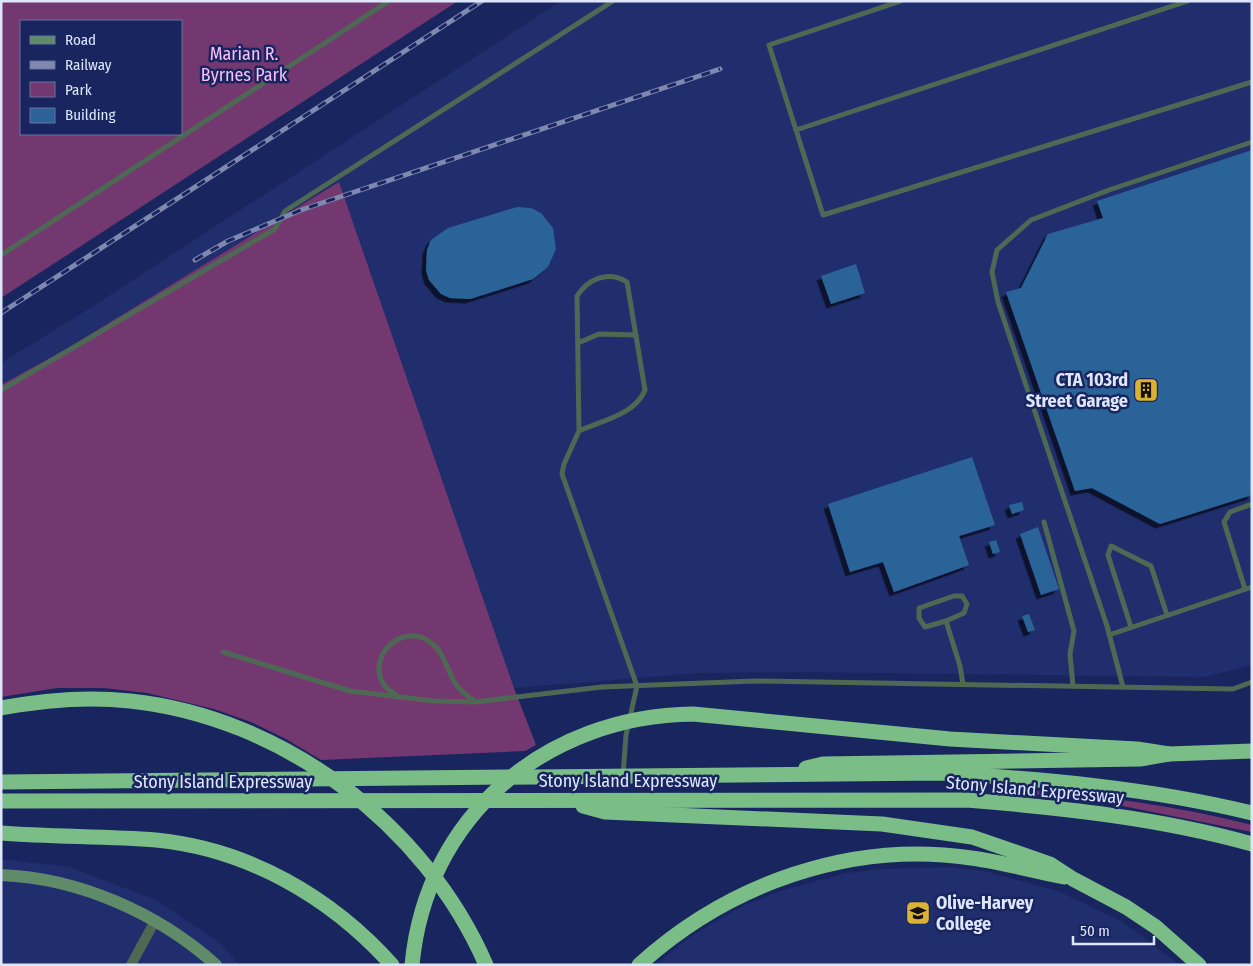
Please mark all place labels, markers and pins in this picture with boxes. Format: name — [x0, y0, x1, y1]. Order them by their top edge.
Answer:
place label: CTA 103rd Street Garage — [1026, 369, 1128, 412]
building icon: CTA 103rd Street Garage — [1133, 377, 1159, 403]
place label: Olive-Harvey College — [936, 892, 1034, 935]
school or university icon: Olive-Harvey College — [905, 900, 931, 926]

